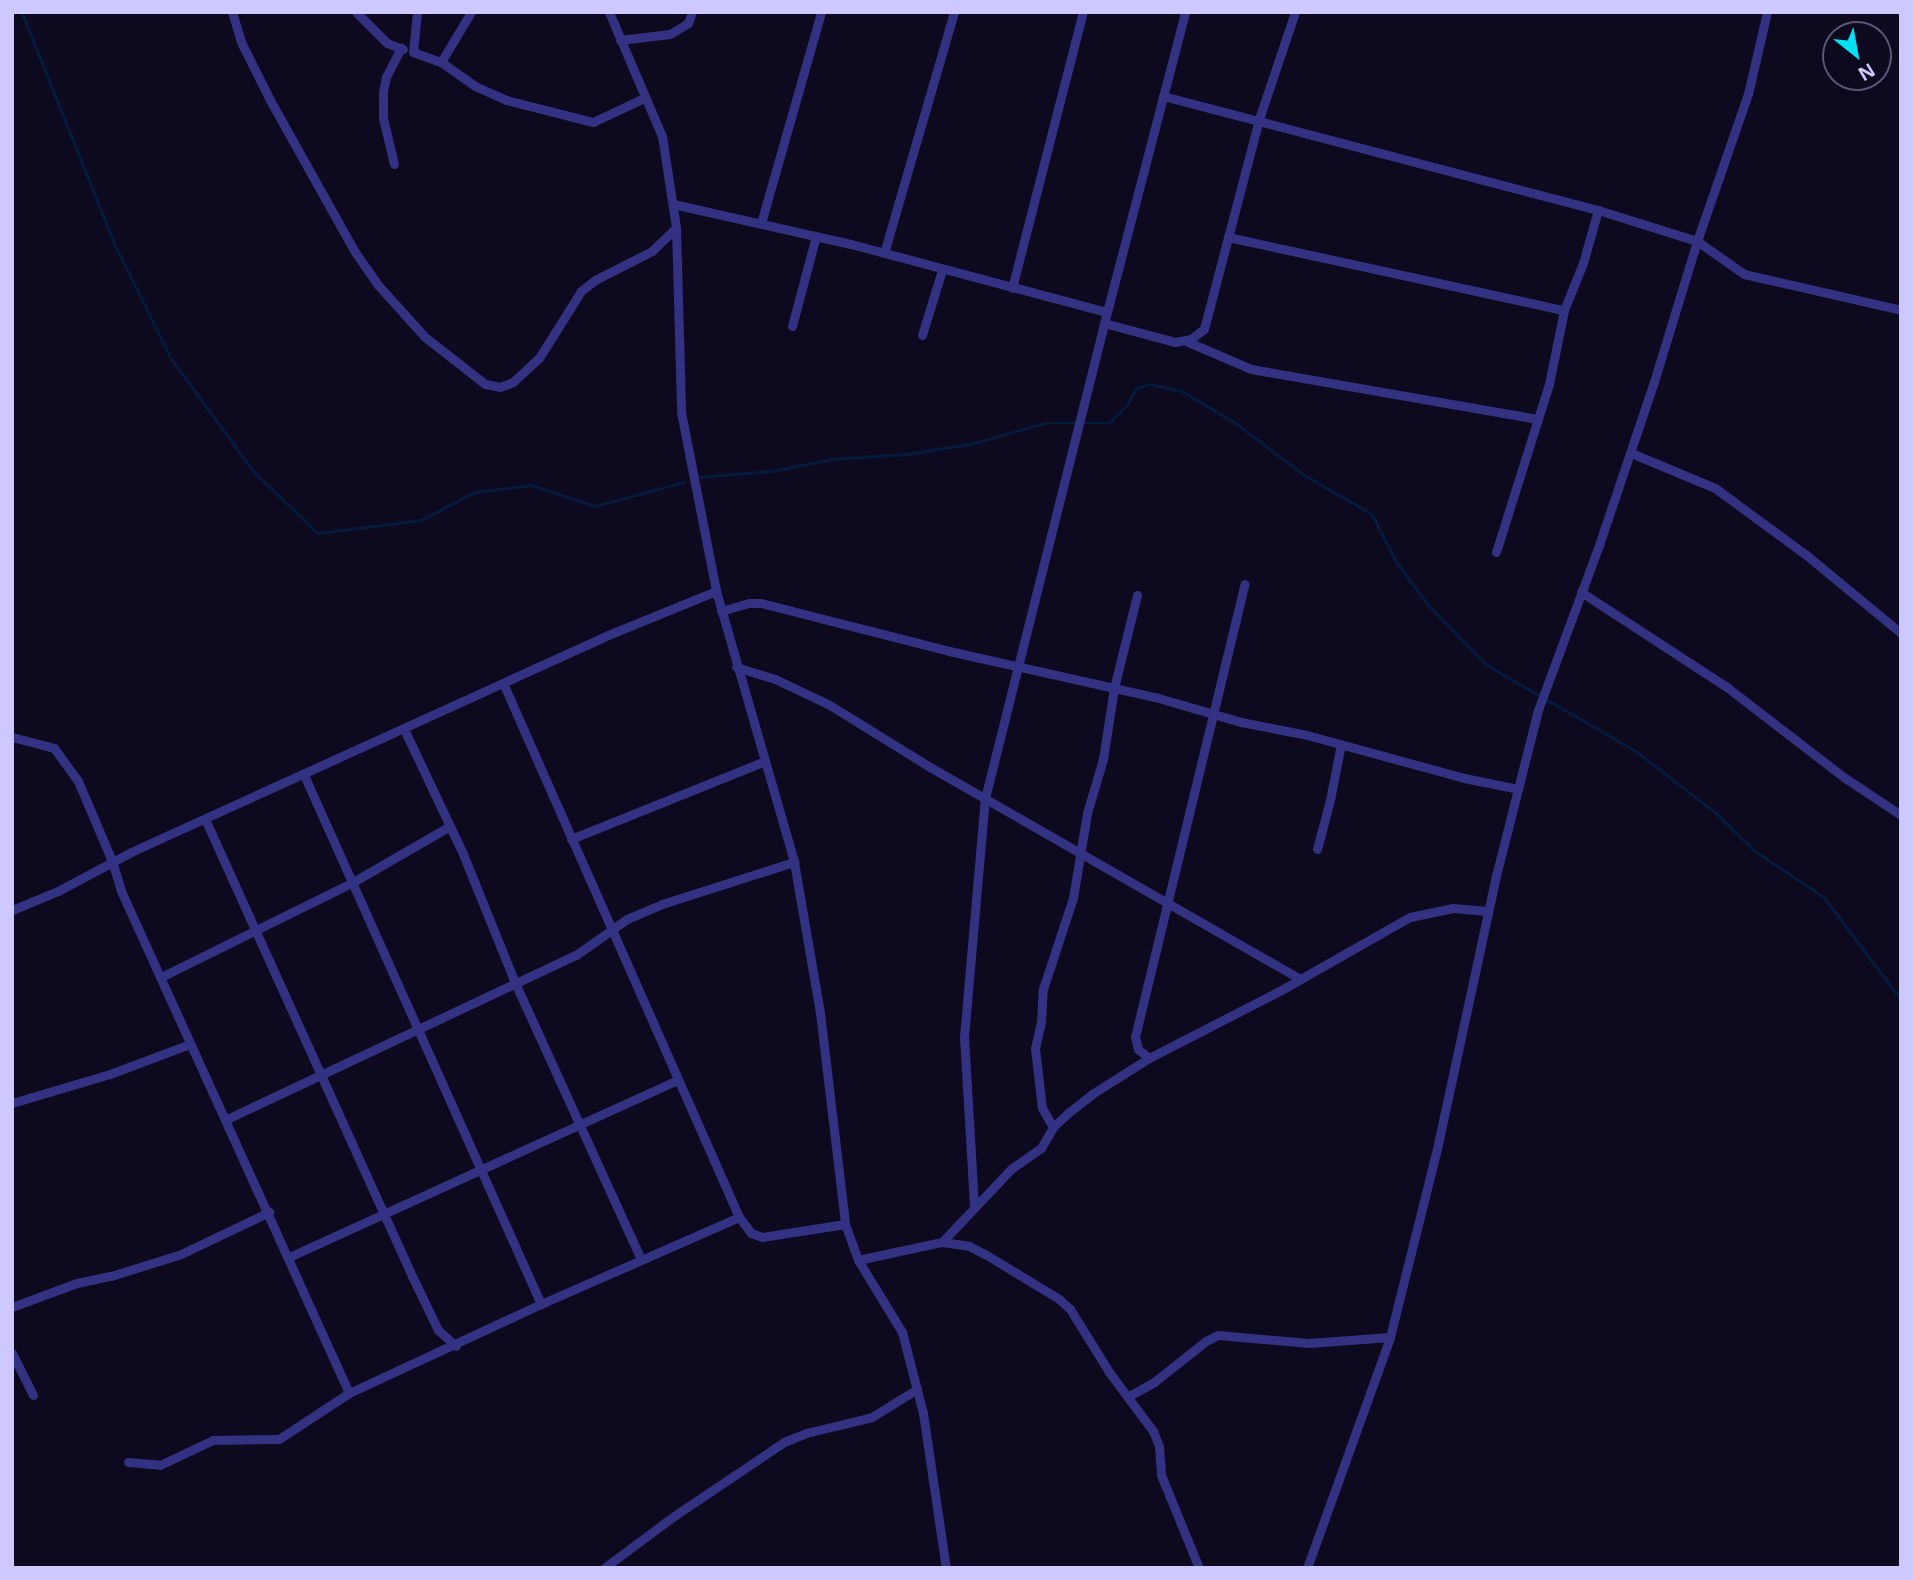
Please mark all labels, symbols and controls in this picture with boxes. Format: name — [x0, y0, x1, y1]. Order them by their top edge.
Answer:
north arrow — [1822, 21, 1892, 91]
text: N — [1853, 57, 1880, 87]

